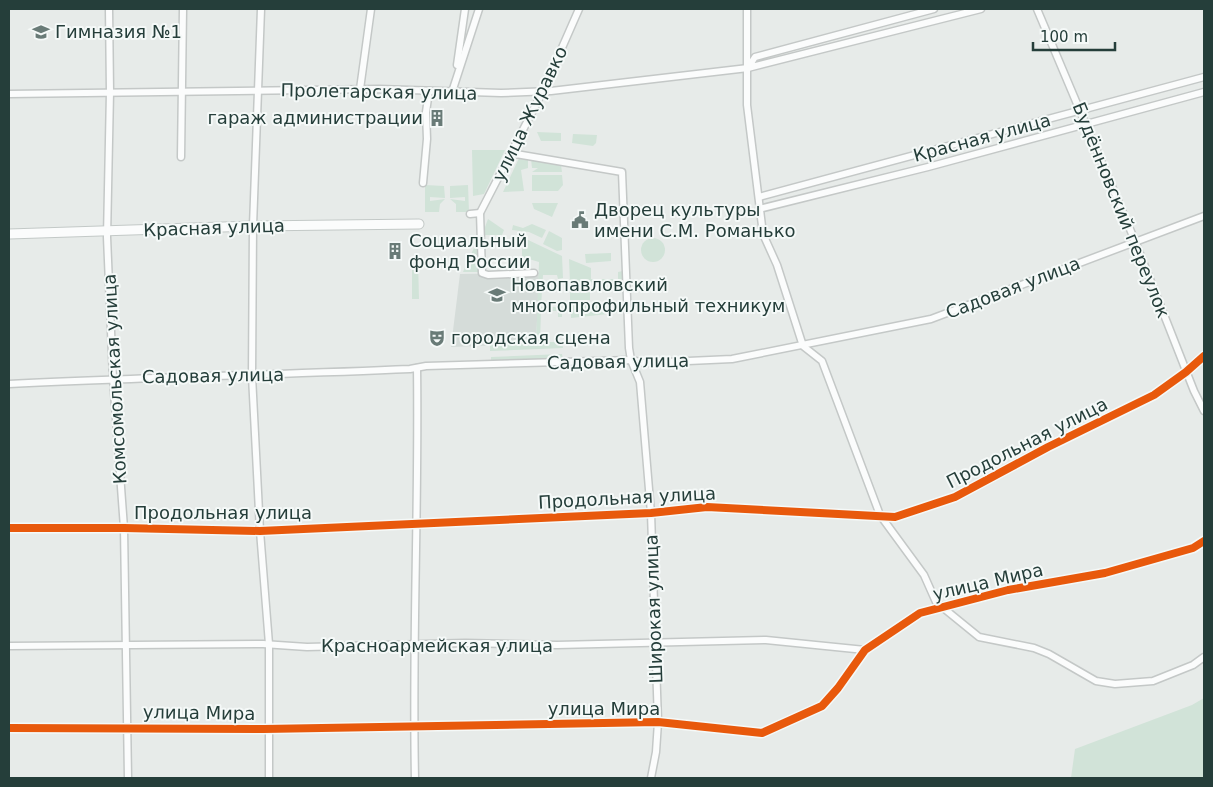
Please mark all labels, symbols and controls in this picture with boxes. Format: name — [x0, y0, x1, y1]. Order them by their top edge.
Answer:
scale bar — [1033, 20, 1116, 52]
place label: Гимназия №1 — [55, 21, 182, 42]
school or university icon: Гимназия №1 — [31, 22, 51, 42]
text: 100 m — [1040, 28, 1088, 46]
street label: улица Журавко — [488, 43, 571, 185]
street label: Пролетарская улица — [280, 79, 478, 104]
street label: Будённовский переулок — [1068, 99, 1175, 321]
place label: гараж администрации — [207, 107, 423, 128]
building icon: гараж администрации — [427, 108, 447, 128]
street label: Красная улица — [911, 109, 1053, 166]
place label: Дворец культуры имени С.М. Романько — [594, 199, 796, 241]
public building icon: Дворец культуры имени С.М. Романько — [570, 210, 590, 230]
street label: Красная улица — [143, 215, 285, 240]
place label: Социальный фонд России — [409, 230, 530, 272]
building icon: Социальный фонд России — [385, 241, 405, 261]
street label: Садовая улица — [943, 252, 1083, 323]
street label: Комсомольская улица — [99, 273, 130, 485]
place label: Новопавловский многопрофильный техникум — [511, 274, 785, 316]
school or university icon: Новопавловский многопрофильный техникум — [487, 285, 507, 305]
place label: городская сцена — [451, 327, 611, 348]
theatre icon: городская сцена — [427, 328, 447, 348]
street label: Садовая улица — [547, 350, 689, 373]
street label: Садовая улица — [142, 364, 284, 387]
street label: Продольная улица — [943, 393, 1111, 492]
street label: Продольная улица — [538, 482, 716, 513]
street label: Продольная улица — [134, 502, 312, 523]
street label: Широкая улица — [640, 534, 667, 684]
street label: улица Мира — [931, 559, 1045, 604]
street label: Красноармейская улица — [321, 635, 553, 656]
street label: улица Мира — [548, 698, 660, 719]
street label: улица Мира — [143, 701, 255, 724]

